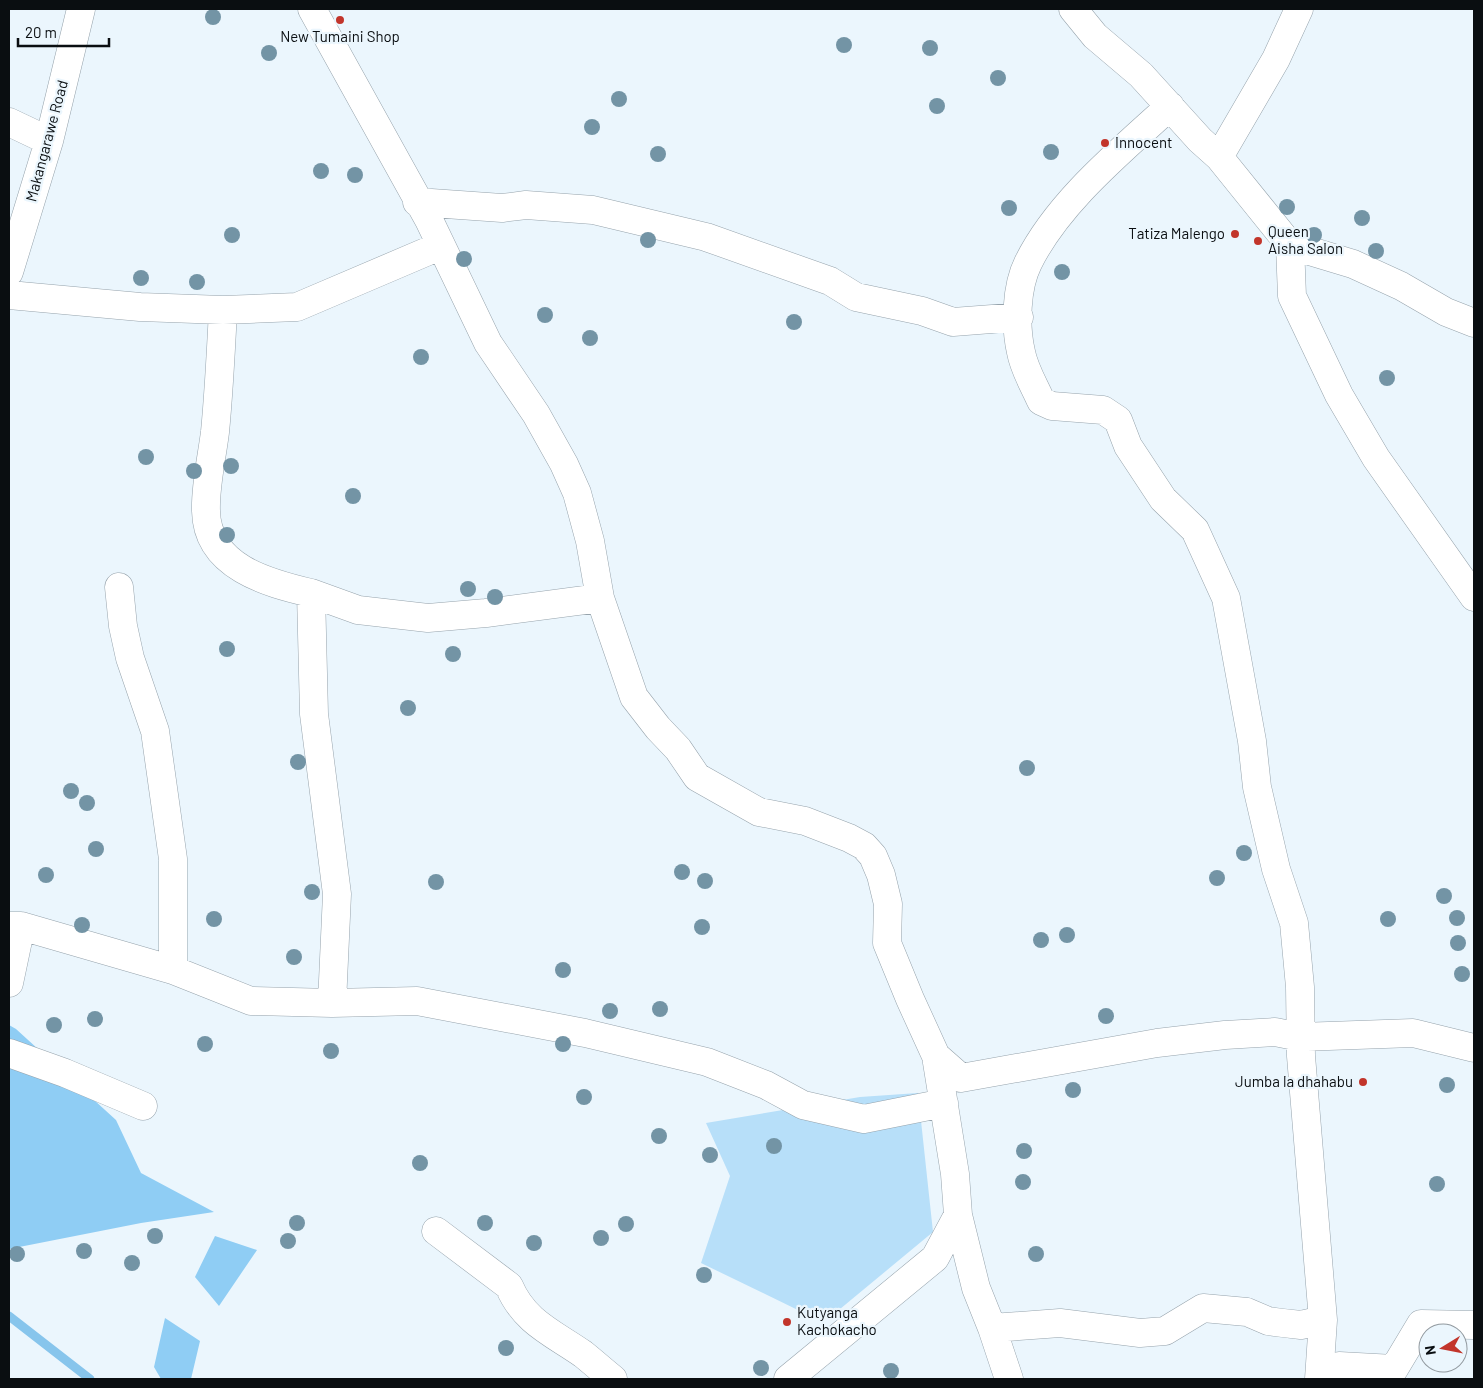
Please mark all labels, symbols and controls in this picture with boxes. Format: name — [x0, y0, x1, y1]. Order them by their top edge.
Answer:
marker: New Tumaini Shop — [334, 14, 346, 26]
scale bar — [18, 15, 109, 47]
text: 20 m — [25, 23, 57, 41]
place label: New Tumaini Shop — [280, 27, 400, 45]
street label: Makangarawe Road — [21, 78, 71, 203]
place label: Innocent — [1115, 133, 1172, 151]
marker: Innocent — [1099, 137, 1111, 149]
place label: Queen Aisha Salon — [1268, 222, 1343, 257]
place label: Tatiza Malengo — [1128, 224, 1225, 242]
marker: Tatiza Malengo — [1229, 228, 1241, 240]
marker: Queen Aisha Salon — [1252, 235, 1264, 247]
place label: Jumba la dhahabu — [1235, 1072, 1353, 1090]
marker: Jumba la dhahabu — [1357, 1076, 1369, 1088]
place label: Kutyanga Kachokacho — [797, 1303, 877, 1338]
marker: Kutyanga Kachokacho — [781, 1316, 793, 1328]
north arrow — [1418, 1323, 1468, 1373]
text: N — [1421, 1344, 1439, 1356]

